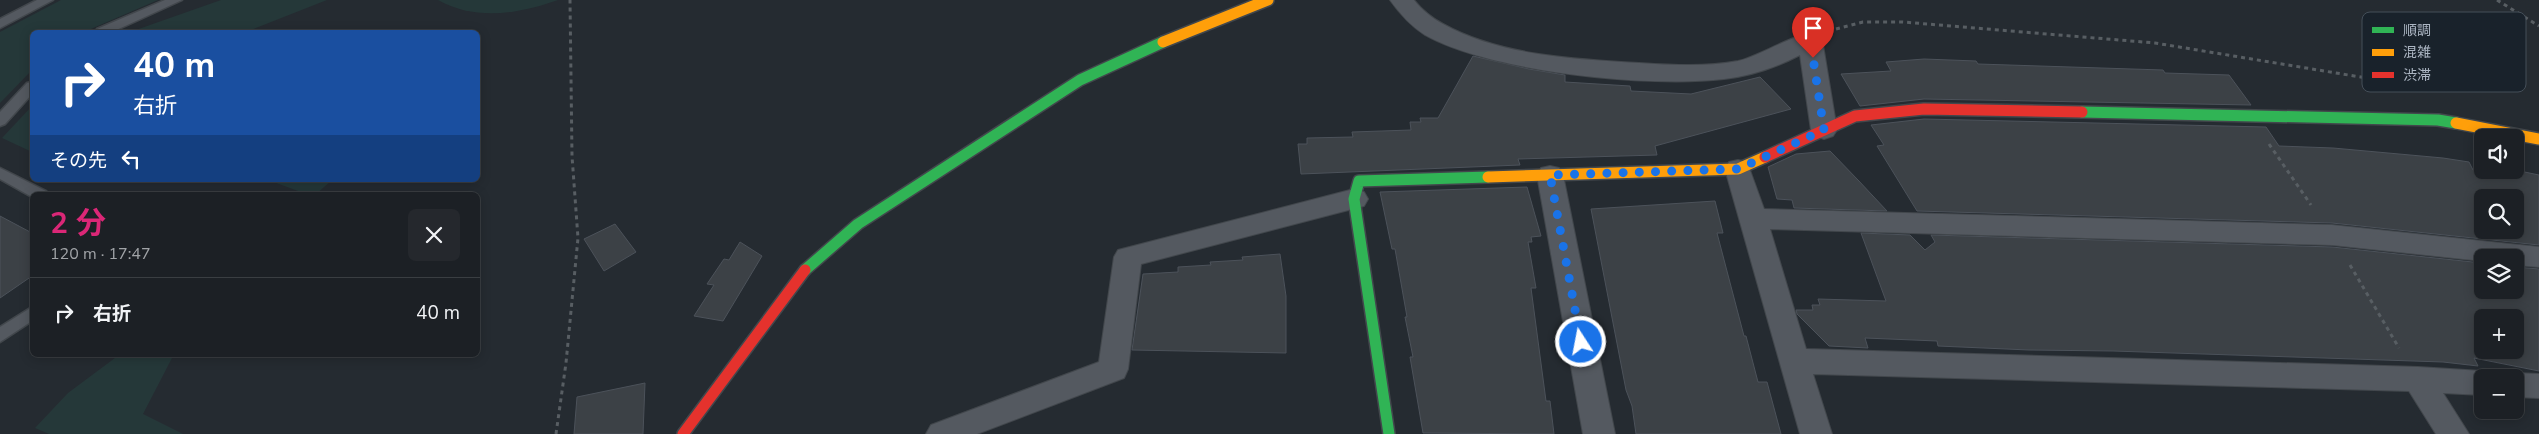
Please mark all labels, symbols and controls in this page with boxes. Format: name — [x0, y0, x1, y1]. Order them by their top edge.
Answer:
pin — [1792, 7, 1834, 58]
legend — [2362, 12, 2526, 92]
icon: arrive — [1799, 14, 1827, 42]
text: 順調 — [2403, 21, 2431, 40]
text: 40 m — [133, 42, 215, 89]
text: 混雑 — [2403, 43, 2431, 62]
icon: right — [50, 50, 115, 115]
text: 渋滞 — [2403, 66, 2431, 85]
text: 右折 — [133, 91, 177, 121]
map controls — [2474, 129, 2524, 419]
button: sound — [2474, 129, 2524, 179]
icon: left — [117, 145, 145, 173]
text: その先 — [50, 148, 107, 174]
button: search — [2474, 189, 2524, 239]
text: 2 分 — [50, 203, 106, 244]
button: close — [408, 209, 460, 261]
text: 120 m · 17:47 — [50, 243, 151, 265]
button: layers — [2474, 249, 2524, 299]
icon: right — [50, 299, 78, 327]
text: 40 m — [416, 300, 460, 326]
text: 右折 — [93, 301, 131, 327]
button: + — [2474, 309, 2524, 359]
position arrow — [1554, 315, 1606, 367]
button: − — [2474, 369, 2524, 419]

